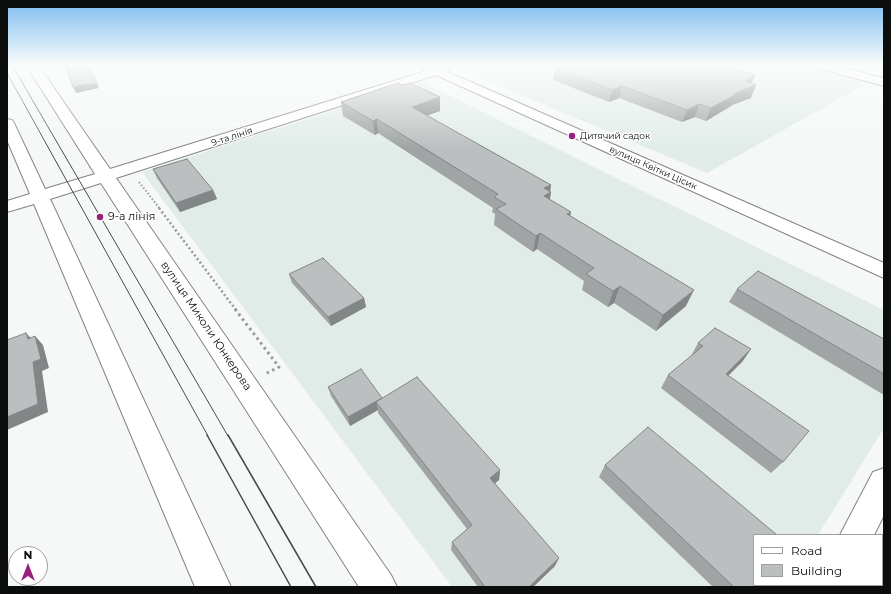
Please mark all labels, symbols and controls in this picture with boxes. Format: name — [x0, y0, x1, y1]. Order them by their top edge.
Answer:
street label: 9-та лінія — [210, 125, 254, 149]
marker: Дитячий садок — [567, 131, 577, 141]
place label: Дитячий садок — [580, 131, 650, 141]
street label: вулиця Квітки Цісик — [608, 144, 698, 192]
place label: 9-а лінія — [108, 210, 155, 224]
marker: 9-а лінія — [95, 212, 105, 222]
street label: вулиця Миколи Юнкерова — [158, 259, 254, 393]
legend — [753, 534, 883, 586]
text: Road — [791, 543, 822, 558]
north arrow — [8, 546, 48, 586]
text: N — [24, 548, 32, 562]
text: Building — [791, 563, 842, 578]

